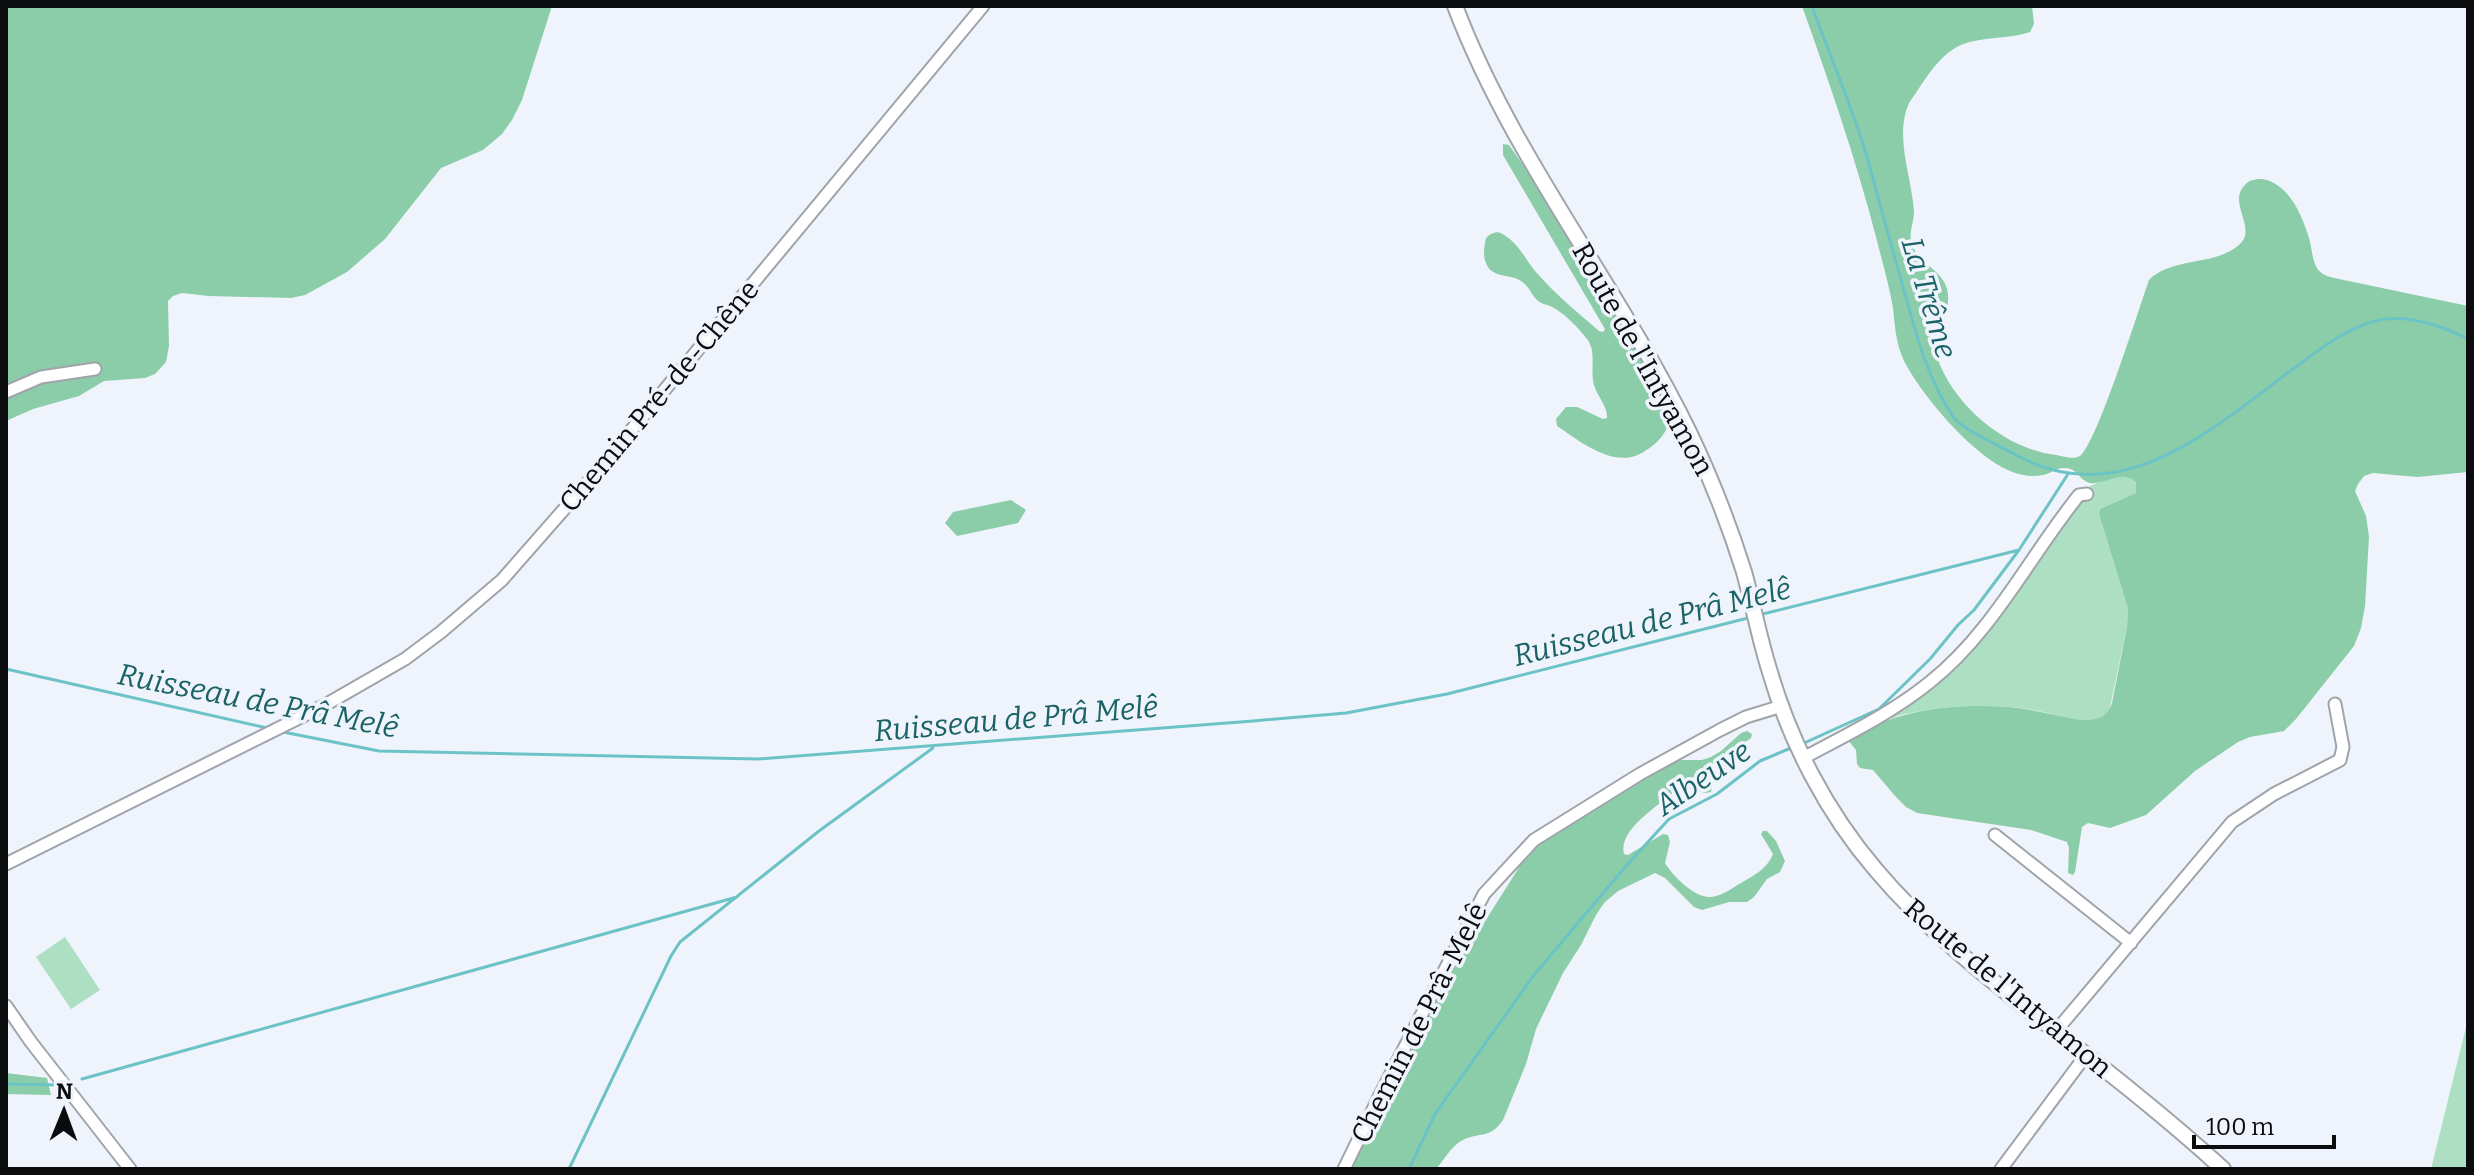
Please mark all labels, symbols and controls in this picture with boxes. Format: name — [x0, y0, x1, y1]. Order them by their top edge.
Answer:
water label: La Trême — [1894, 233, 1964, 363]
street label: Route de l'Intyamon — [1565, 237, 1721, 481]
street label: Chemin Pré-de-Chêne — [552, 273, 766, 519]
water label: Ruisseau de Prâ Melê — [1509, 570, 1795, 674]
water label: Ruisseau de Prâ Melê — [115, 656, 401, 746]
water label: Ruisseau de Prâ Melê — [873, 689, 1159, 749]
water label: Albeuve — [1647, 733, 1758, 824]
street label: Route de l'Intyamon — [1897, 891, 2119, 1085]
street label: Chemin de Prâ-Melê — [1344, 897, 1494, 1149]
north arrow — [24, 1071, 104, 1151]
text: N — [56, 1078, 73, 1105]
scale bar — [2194, 1099, 2334, 1149]
text: 100 m — [2206, 1113, 2274, 1141]

